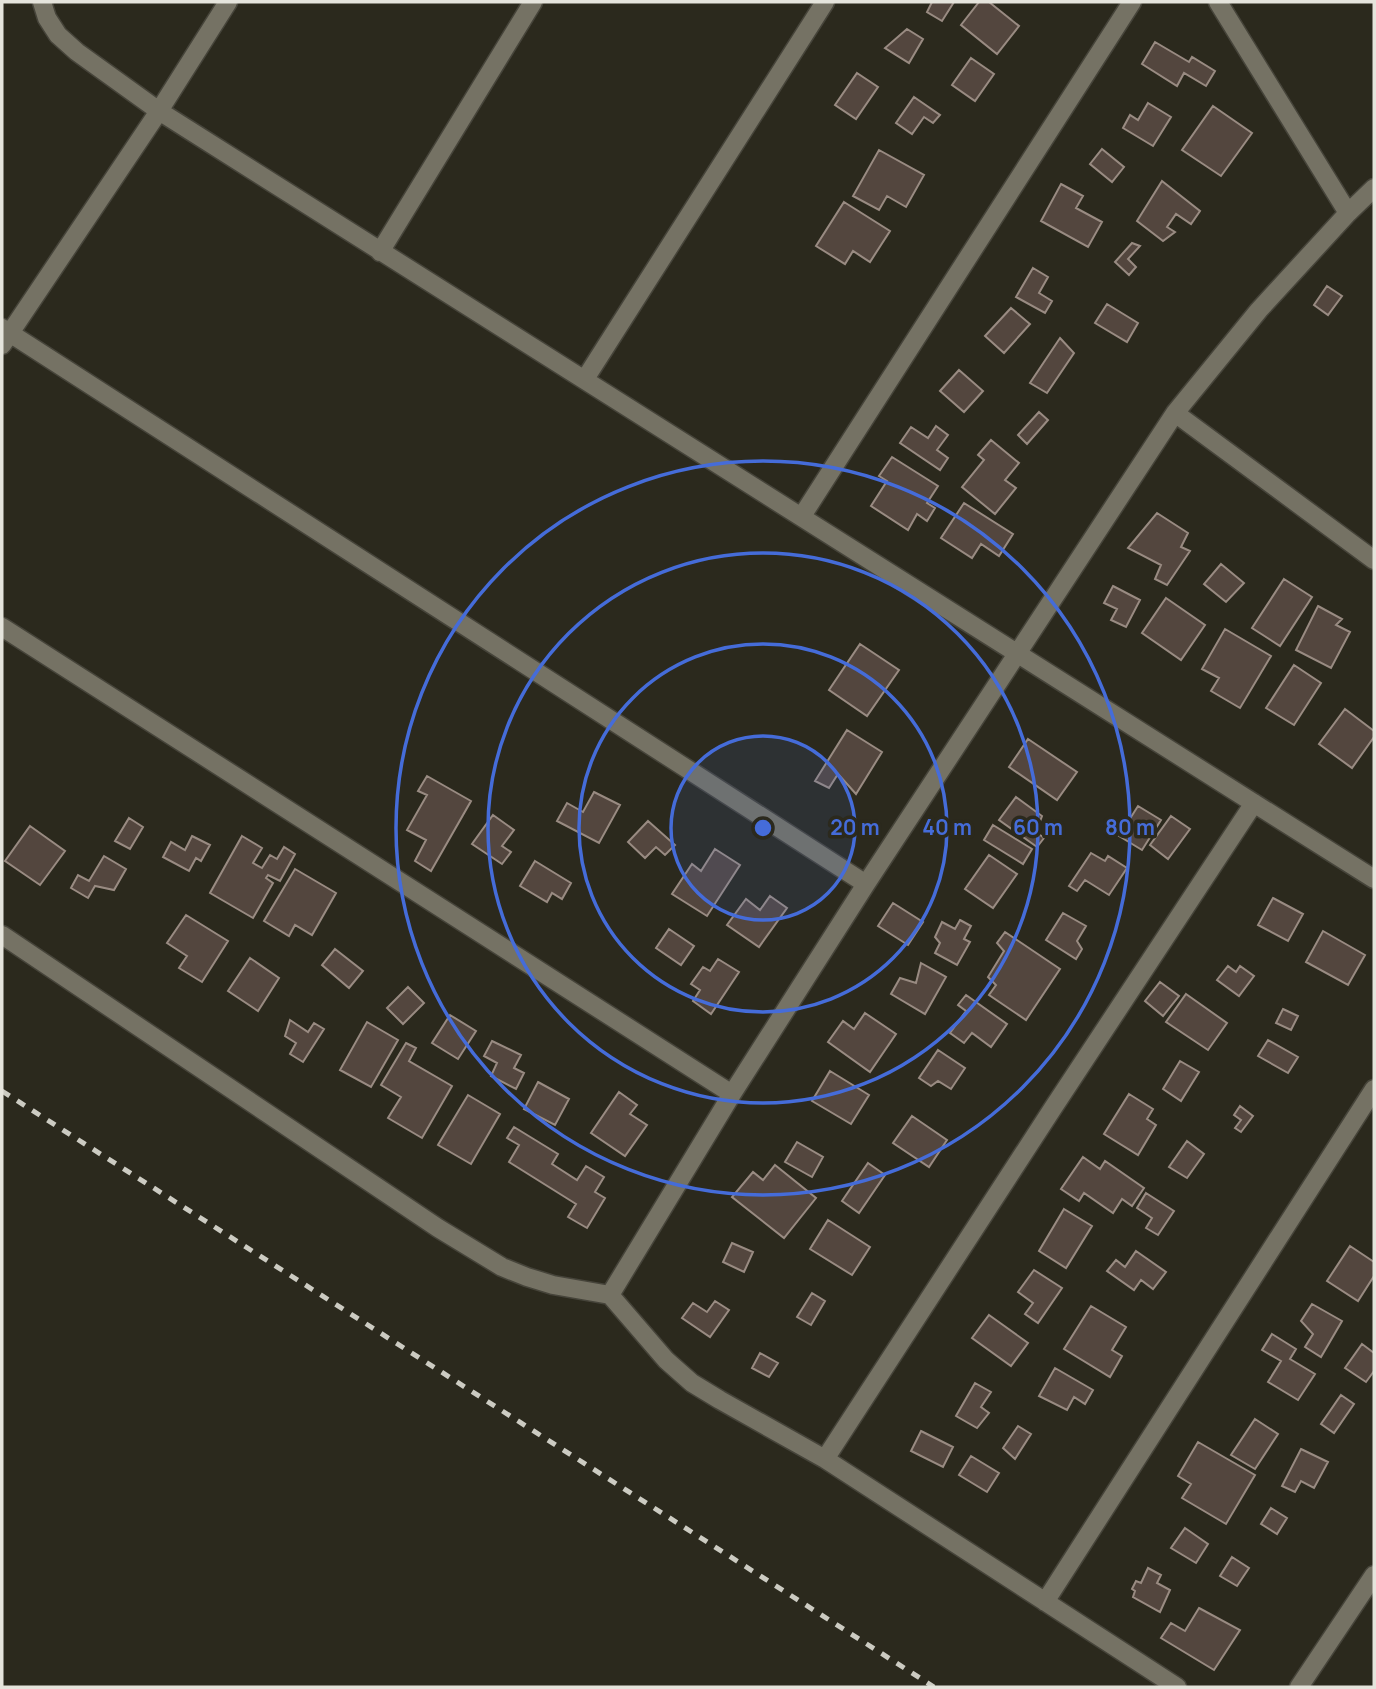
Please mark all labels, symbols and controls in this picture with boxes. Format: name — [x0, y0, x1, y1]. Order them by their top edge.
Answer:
text: 20 m — [830, 813, 880, 841]
text: 40 m — [922, 813, 972, 841]
text: 60 m — [1013, 813, 1063, 841]
text: 80 m — [1105, 813, 1155, 841]
centre of rings — [751, 816, 775, 840]

